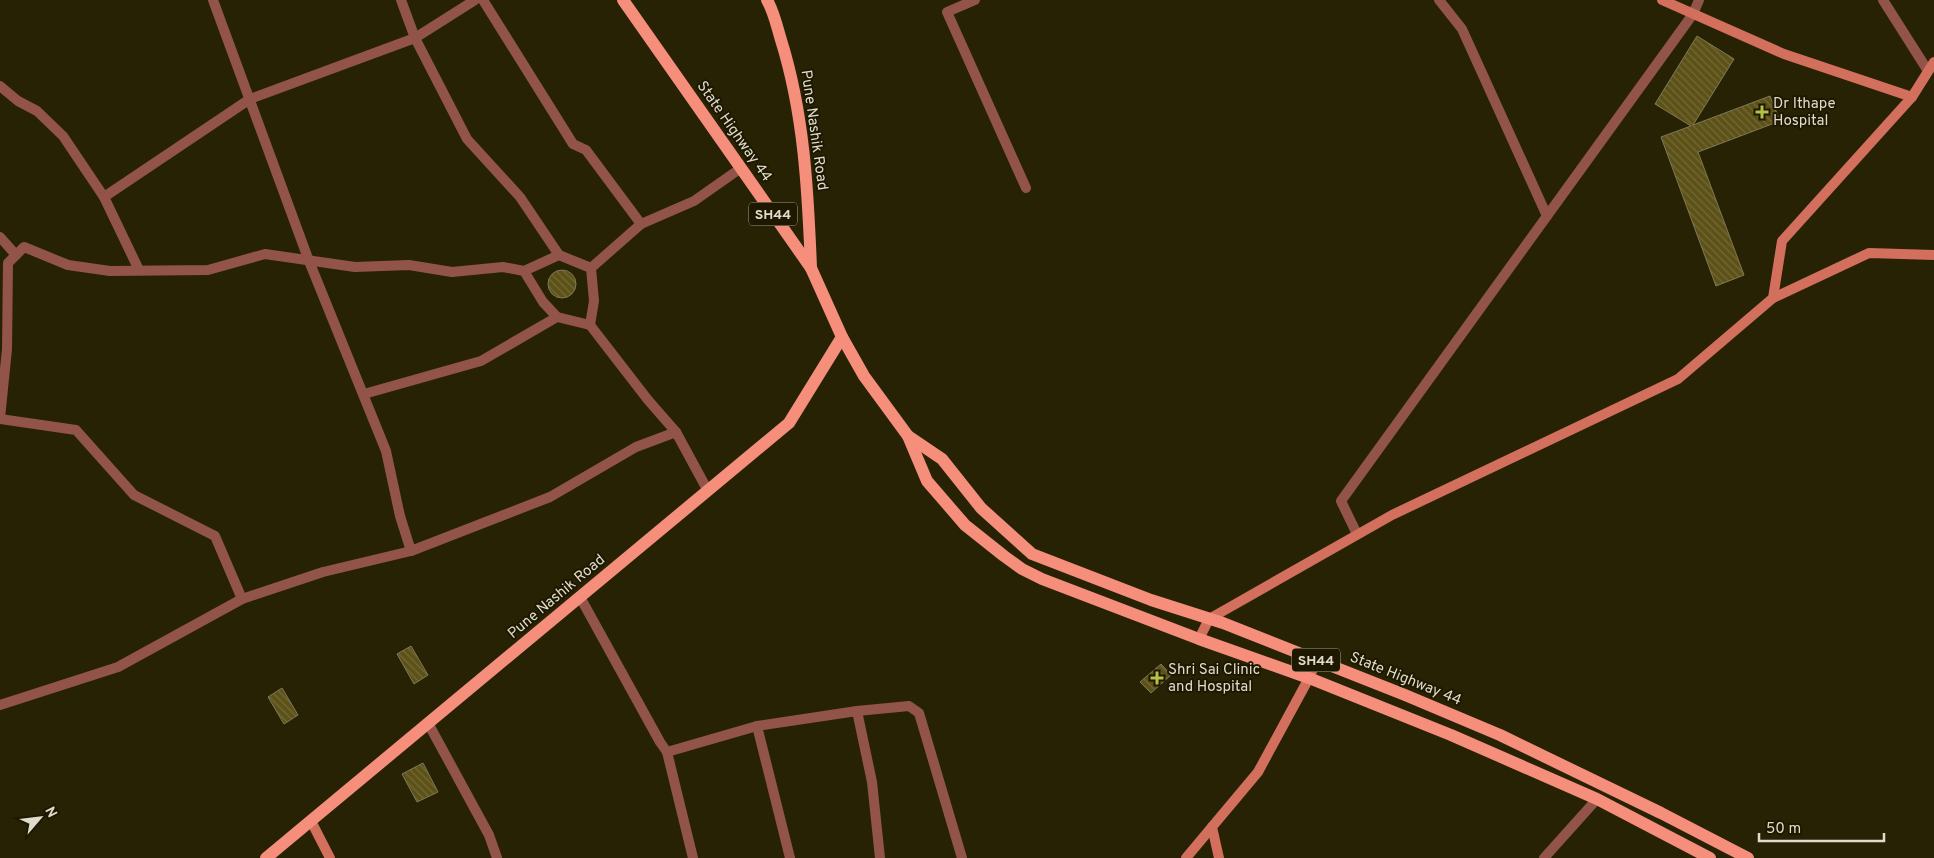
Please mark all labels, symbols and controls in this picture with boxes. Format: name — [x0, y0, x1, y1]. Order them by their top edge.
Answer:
street label: Pune Nashik Road — [796, 69, 831, 192]
street label: State Highway 44 — [692, 78, 776, 186]
place label: Dr Ithape Hospital — [1773, 95, 1836, 131]
marker: Dr Ithape Hospital — [1755, 105, 1769, 119]
road number: SH44 — [749, 202, 797, 225]
street label: Pune Nashik Road — [504, 551, 610, 644]
road number: SH44 — [1292, 648, 1340, 672]
street label: State Highway 44 — [1347, 648, 1464, 710]
place label: Shri Sai Clinic and Hospital — [1168, 661, 1260, 697]
marker: Shri Sai Clinic and Hospital — [1150, 671, 1164, 685]
north arrow — [15, 793, 65, 843]
text: N — [40, 804, 60, 821]
scale bar — [1759, 810, 1884, 842]
text: 50 m — [1766, 820, 1801, 839]

